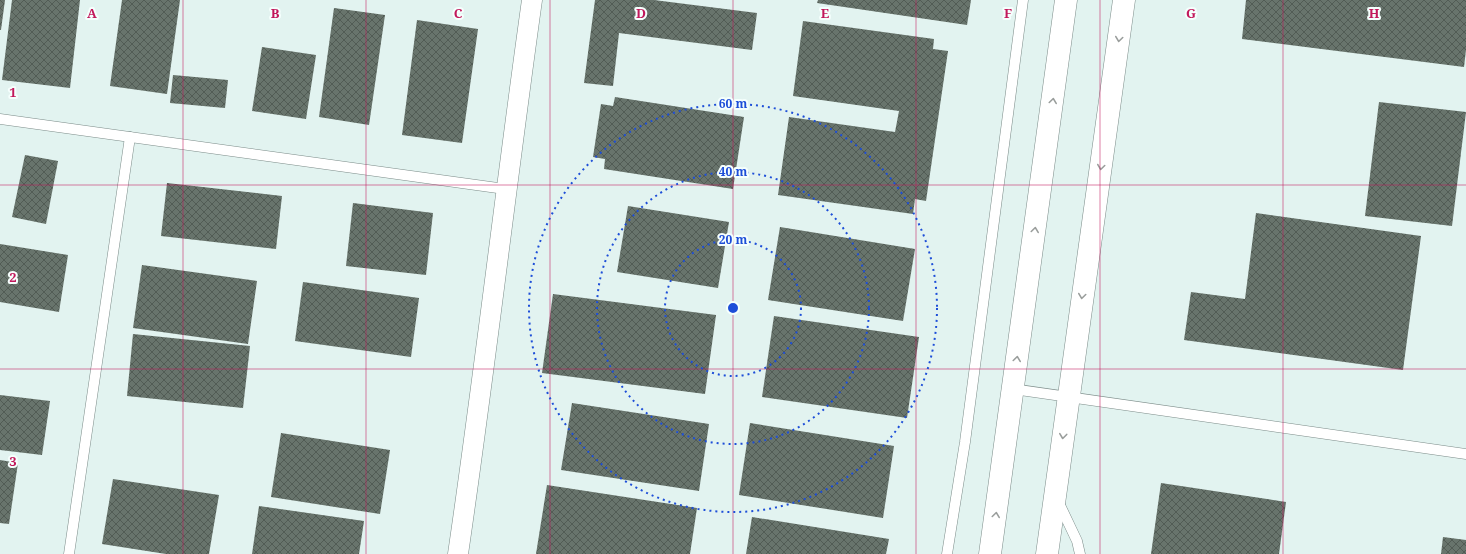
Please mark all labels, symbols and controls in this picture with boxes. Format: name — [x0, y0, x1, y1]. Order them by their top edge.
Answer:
text: A — [87, 4, 97, 22]
text: B — [271, 4, 280, 22]
text: C — [454, 4, 463, 22]
text: D — [636, 4, 646, 22]
text: E — [821, 4, 830, 22]
text: F — [1004, 4, 1012, 22]
text: G — [1186, 4, 1196, 22]
text: H — [1369, 4, 1380, 22]
one-way arrow — [1115, 36, 1124, 42]
text: 1 — [9, 83, 17, 101]
text: 60 m — [719, 95, 747, 112]
one-way arrow — [1048, 98, 1057, 104]
text: 40 m — [719, 163, 747, 180]
one-way arrow — [1097, 164, 1106, 170]
one-way arrow — [1030, 227, 1039, 233]
text: 20 m — [719, 231, 747, 248]
text: 2 — [9, 268, 17, 286]
one-way arrow — [1078, 293, 1087, 299]
centre of rings — [726, 301, 740, 315]
one-way arrow — [1012, 356, 1021, 362]
one-way arrow — [1059, 433, 1068, 439]
text: 3 — [9, 452, 17, 470]
one-way arrow — [991, 512, 1000, 518]

